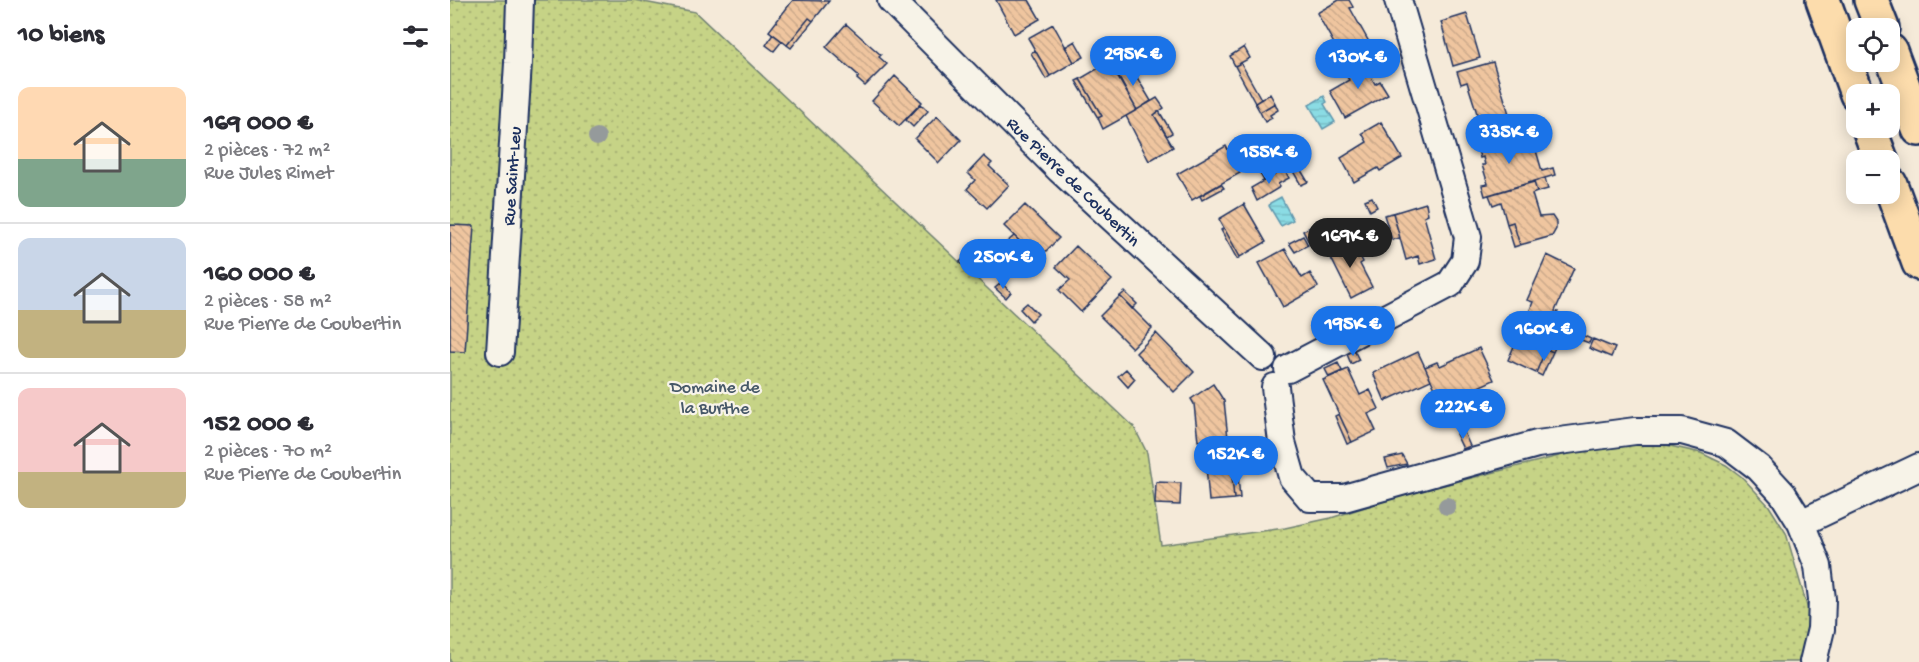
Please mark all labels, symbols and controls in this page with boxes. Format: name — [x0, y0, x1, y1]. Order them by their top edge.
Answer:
map controls — [1846, 18, 1900, 204]
button: locate — [1846, 18, 1900, 72]
icon: filters — [399, 20, 432, 53]
text: 10 biens — [18, 21, 104, 52]
pin: 295K € — [1084, 36, 1182, 87]
pin: 130K € — [1309, 39, 1407, 90]
text: 295K € — [1104, 44, 1162, 67]
text: 130K € — [1329, 47, 1387, 70]
button: + — [1846, 84, 1900, 138]
text: 169 000 € — [204, 109, 313, 140]
icon: home — [66, 111, 138, 183]
street label: Rue Pierre de Coubertin — [1001, 114, 1144, 252]
pin: 335K € — [1460, 114, 1558, 165]
text: 335K € — [1480, 122, 1538, 145]
street label: Rue Saint-Leu — [500, 125, 527, 227]
pin: 155K € — [1220, 134, 1318, 185]
text: 2 pièces · 72 m² — [204, 140, 330, 163]
text: 155K € — [1241, 142, 1297, 165]
button: − — [1846, 150, 1900, 204]
text: Rue Jules Rimet — [204, 163, 333, 186]
pin: 169K € — [1301, 218, 1399, 269]
text: 169K € — [1322, 226, 1378, 249]
pin: 250K € — [954, 239, 1052, 290]
text: 250K € — [973, 247, 1033, 270]
text: 160 000 € — [204, 260, 315, 291]
icon: home — [66, 262, 138, 334]
text: 2 pièces · 58 m² — [204, 291, 332, 314]
pin: 195K € — [1304, 306, 1402, 357]
pin: 160K € — [1495, 311, 1593, 362]
text: Rue Pierre de Coubertin — [204, 314, 401, 337]
text: 195K € — [1325, 314, 1381, 337]
text: 160K € — [1515, 319, 1573, 342]
park label: Domaine de la Burthe — [669, 378, 761, 420]
pin: 222K € — [1414, 389, 1512, 440]
text: 222K € — [1434, 397, 1492, 420]
text: 152 000 € — [204, 410, 313, 441]
icon: home — [66, 412, 138, 484]
pin: 152K € — [1187, 436, 1285, 487]
text: 2 pièces · 70 m² — [204, 441, 332, 464]
text: 152K € — [1208, 444, 1264, 467]
text: Rue Pierre de Coubertin — [204, 464, 401, 487]

